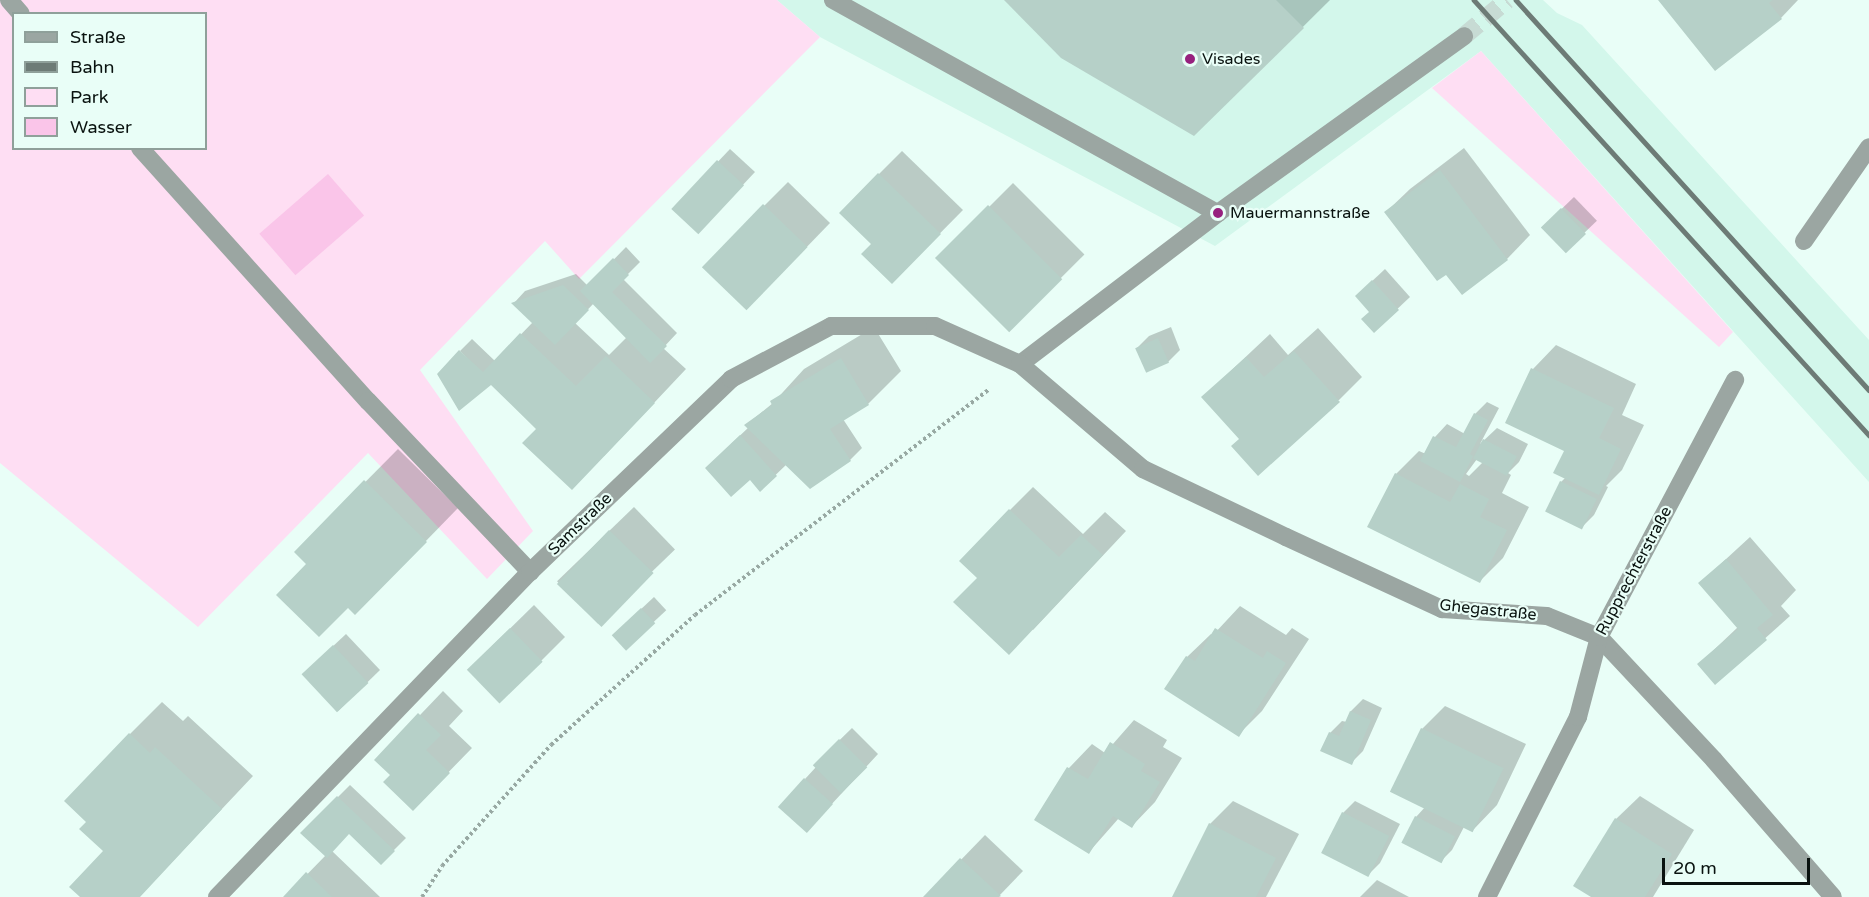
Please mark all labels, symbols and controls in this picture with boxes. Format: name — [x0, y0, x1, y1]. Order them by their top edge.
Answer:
legend — [12, 12, 207, 150]
text: Straße — [70, 26, 126, 48]
place label: Visades — [1202, 49, 1260, 69]
marker: Visades — [1183, 52, 1197, 66]
text: Bahn — [70, 56, 115, 78]
text: Park — [70, 86, 108, 108]
text: Wasser — [70, 116, 132, 138]
place label: Mauermannstraße — [1230, 203, 1370, 223]
marker: Mauermannstraße — [1211, 206, 1225, 220]
street label: Samstraße — [544, 489, 616, 559]
street label: Rupprechterstraße — [1592, 503, 1676, 639]
street label: Ghegastraße — [1438, 595, 1538, 625]
scale bar — [1665, 846, 1814, 884]
text: 20 m — [1673, 857, 1717, 879]

